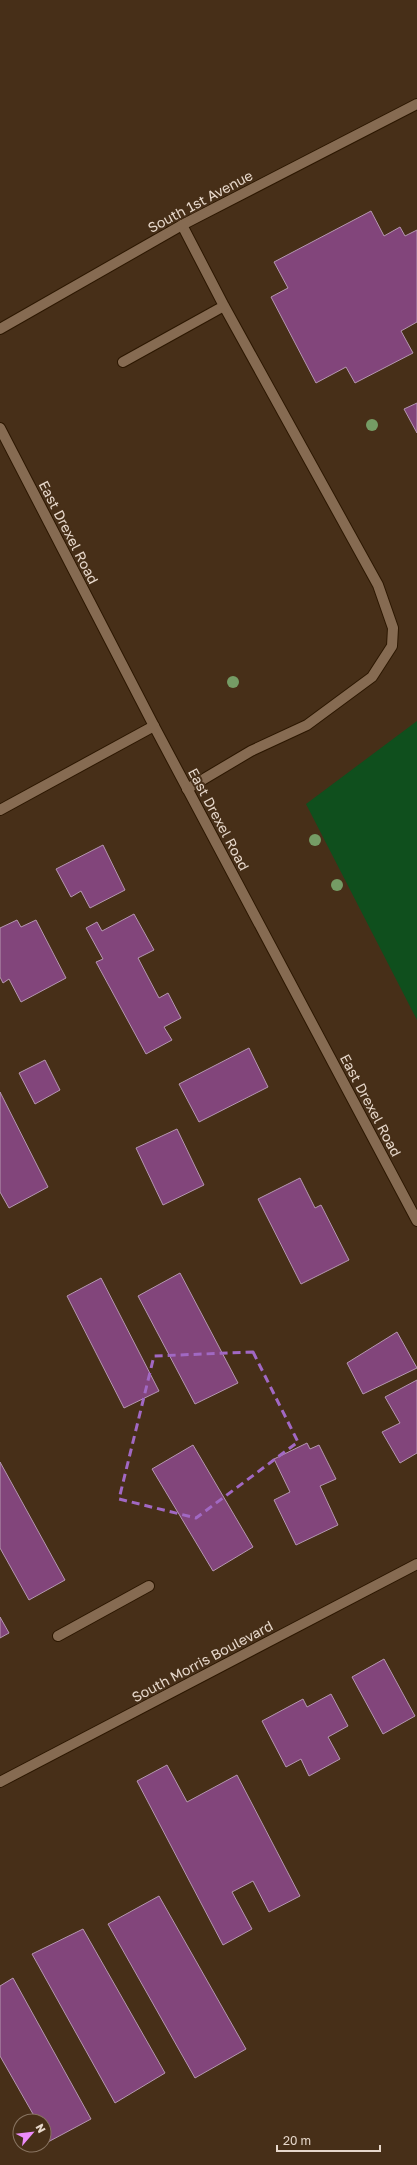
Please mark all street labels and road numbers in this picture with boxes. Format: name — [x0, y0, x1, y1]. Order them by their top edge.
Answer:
street label: South 1st Avenue — [145, 166, 255, 236]
street label: East Drexel Road — [36, 478, 102, 586]
street label: East Drexel Road — [185, 765, 253, 873]
street label: East Drexel Road — [337, 1051, 405, 1159]
street label: South Morris Boulevard — [129, 1617, 275, 1705]

